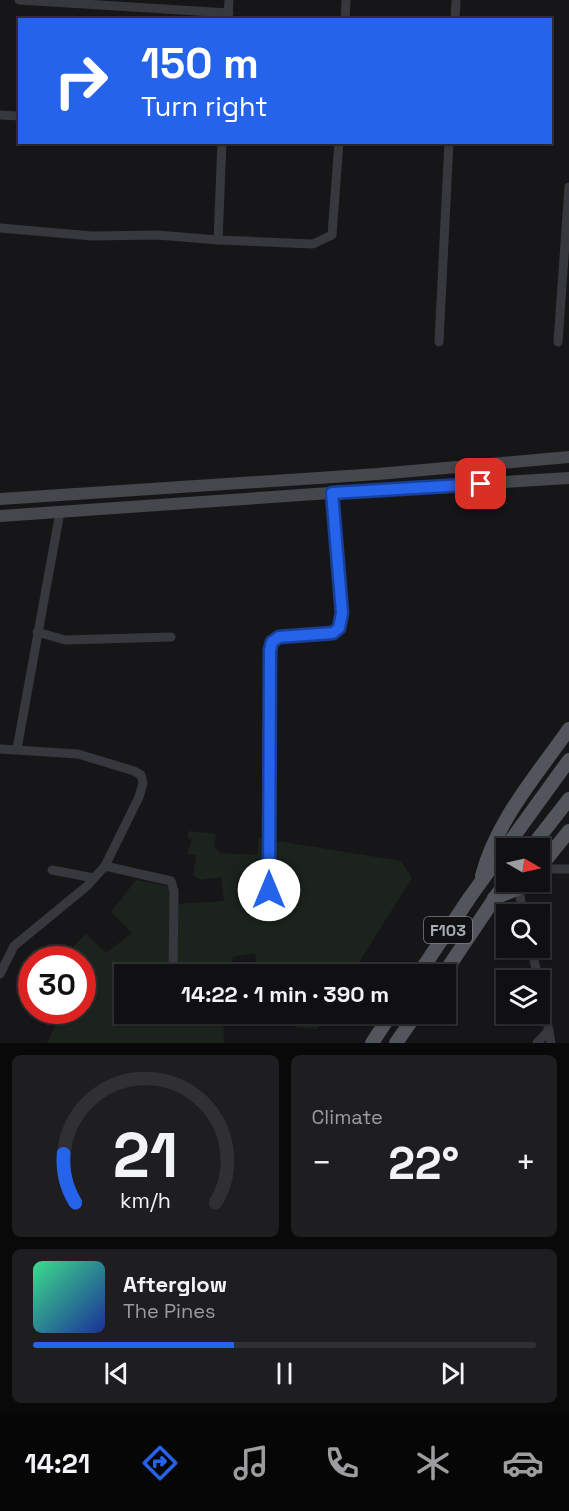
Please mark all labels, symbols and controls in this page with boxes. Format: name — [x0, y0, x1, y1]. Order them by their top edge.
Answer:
text: 150 m — [141, 37, 259, 90]
icon: right — [42, 42, 120, 120]
text: Turn right — [141, 89, 268, 124]
pin — [455, 458, 506, 509]
icon: arrive — [464, 467, 497, 500]
north arrow — [496, 838, 550, 892]
map controls — [496, 838, 550, 1024]
position arrow — [237, 858, 301, 922]
button: search — [496, 904, 550, 958]
road number: F103 — [424, 917, 472, 943]
speed limit sign: 30 — [18, 946, 96, 1024]
button: layers — [496, 970, 550, 1024]
text: 14:22 · 1 min · 390 m — [181, 980, 389, 1008]
text: Climate — [312, 1104, 383, 1130]
text: 21 — [113, 1116, 178, 1195]
text: 22° — [388, 1135, 459, 1192]
text: − — [312, 1142, 332, 1184]
text: + — [516, 1142, 536, 1184]
text: km/h — [120, 1187, 171, 1214]
text: Afterglow — [123, 1270, 227, 1298]
text: The Pines — [123, 1298, 216, 1324]
icon: previous — [100, 1357, 133, 1390]
icon: pause — [268, 1357, 301, 1390]
icon: next — [436, 1357, 469, 1390]
icon: directions — [139, 1442, 181, 1484]
icon: music — [230, 1442, 272, 1484]
icon: phone — [321, 1442, 363, 1484]
icon: climate — [412, 1442, 454, 1484]
icon: car — [502, 1442, 544, 1484]
text: 14:21 — [24, 1446, 90, 1481]

